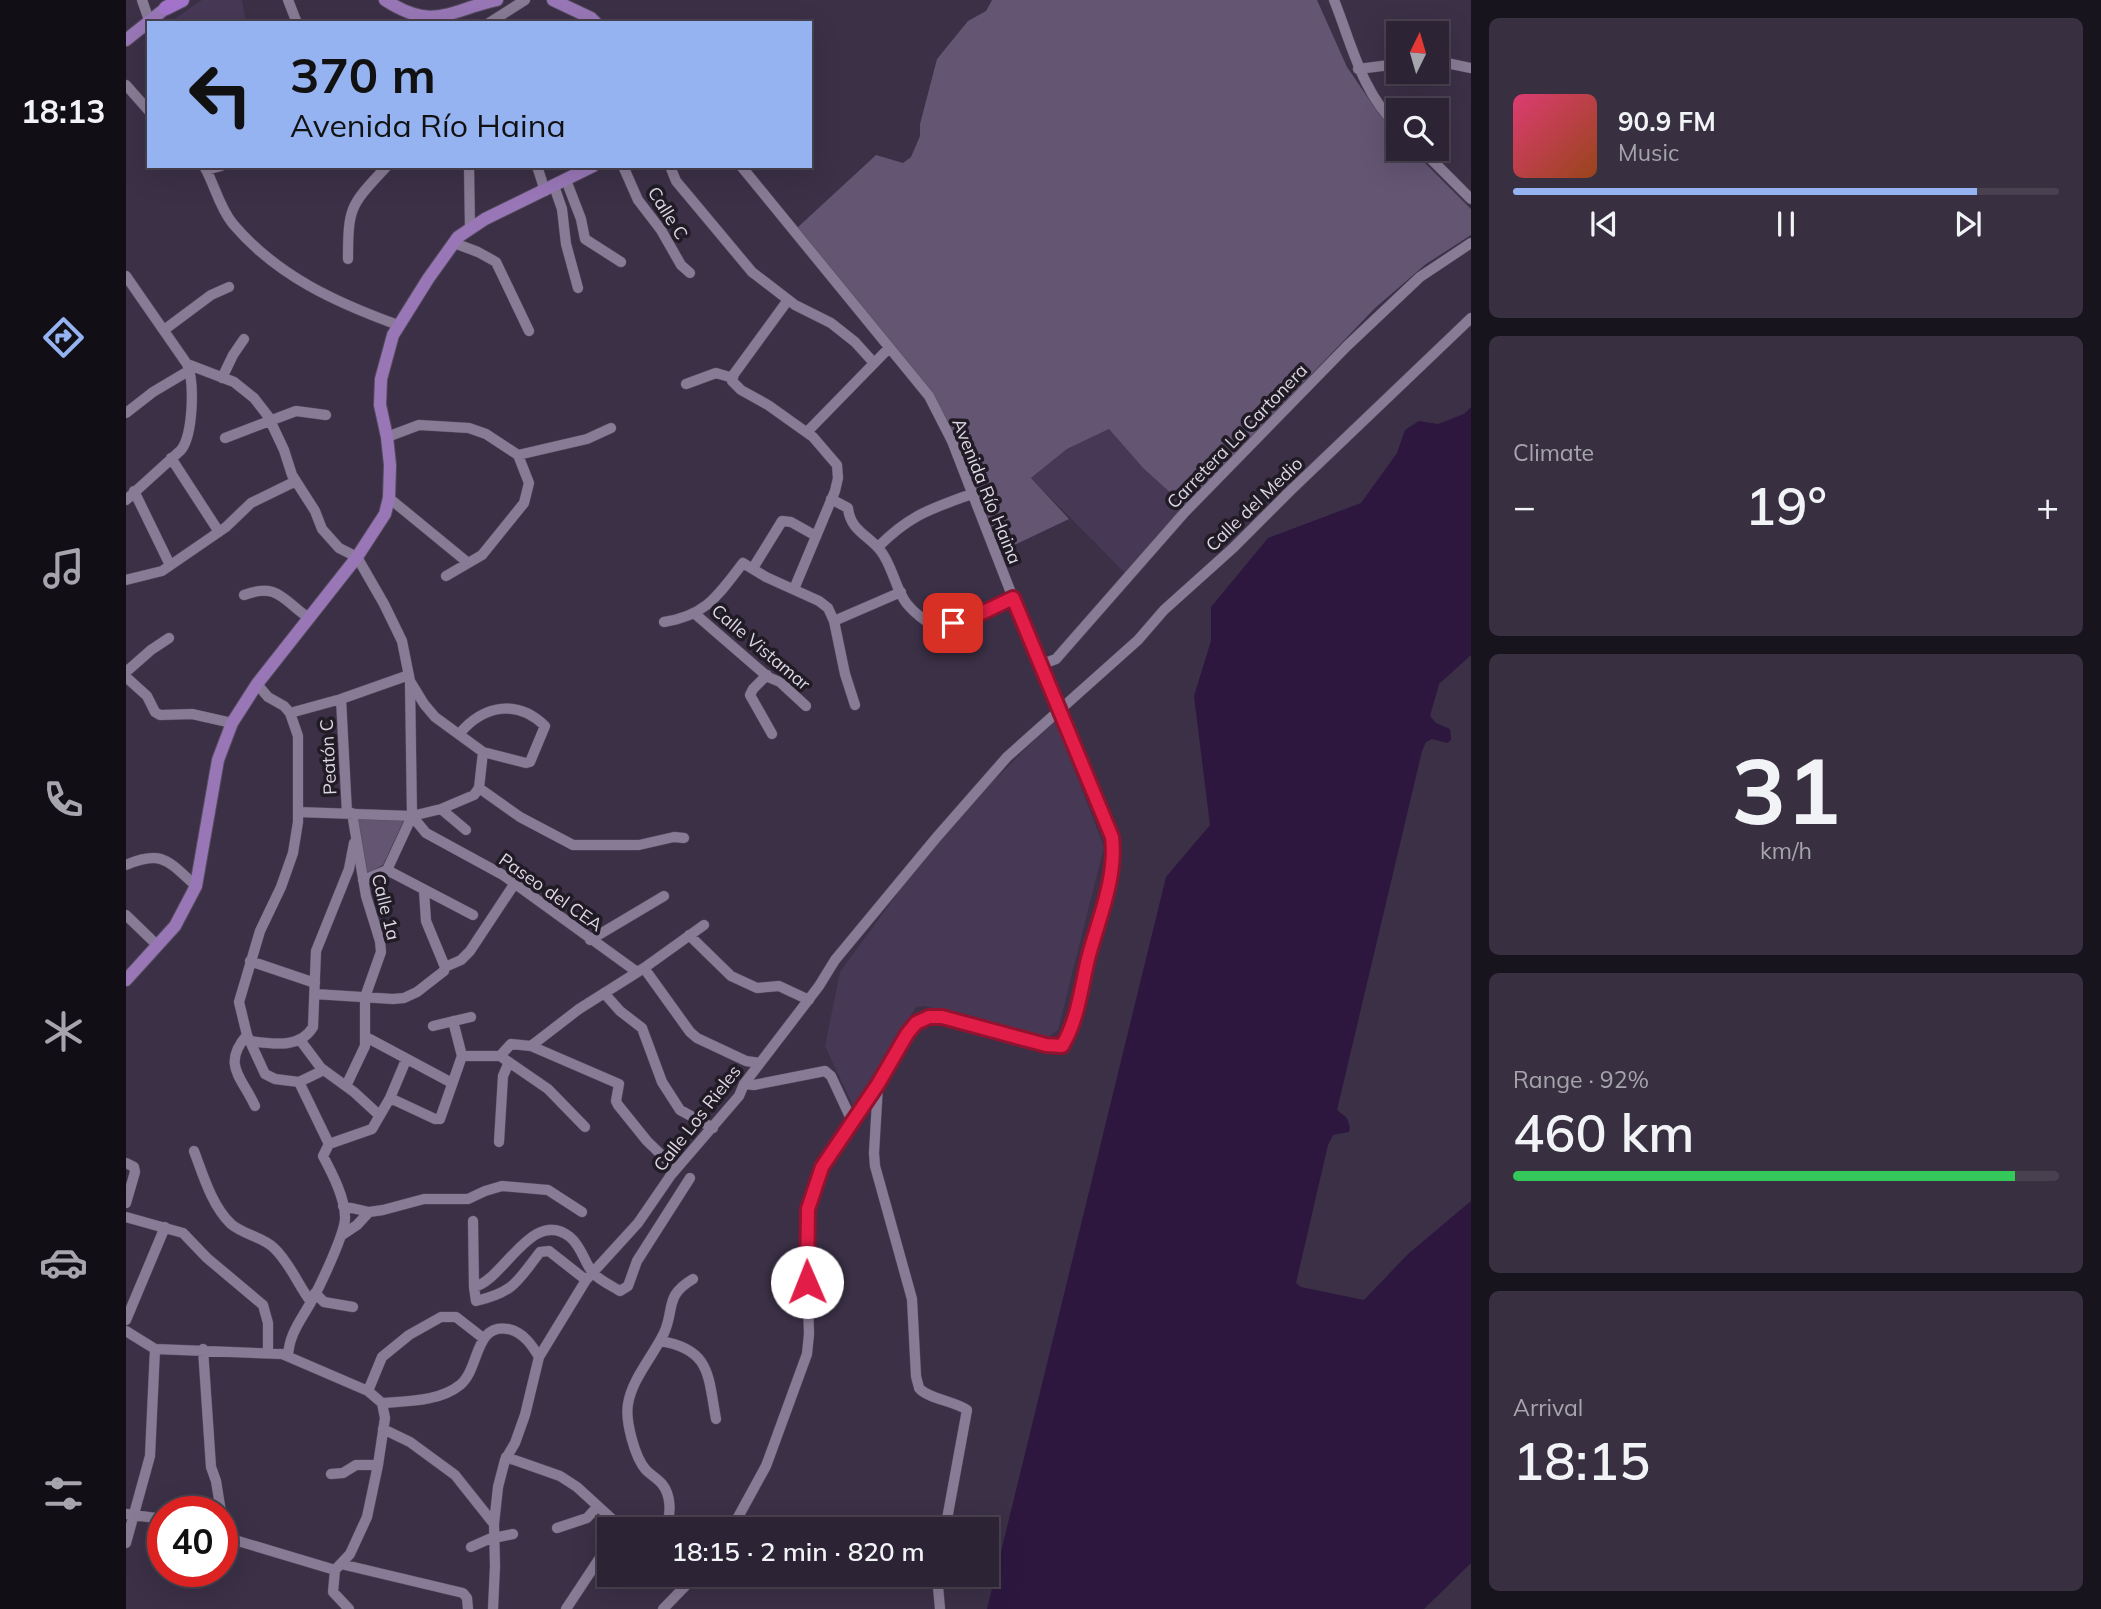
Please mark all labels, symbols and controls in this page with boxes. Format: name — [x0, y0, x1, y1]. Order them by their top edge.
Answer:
north arrow — [1386, 21, 1449, 84]
map controls — [1386, 21, 1449, 161]
text: 370 m — [290, 44, 436, 105]
icon: left — [175, 49, 266, 140]
text: 18:13 — [21, 91, 105, 131]
button: search — [1386, 98, 1449, 161]
text: Avenida Río Haina — [290, 105, 566, 145]
text: 90.9 FM — [1618, 105, 1716, 138]
text: Music — [1618, 138, 1679, 167]
street label: Calle C — [643, 182, 693, 244]
icon: previous — [1585, 205, 1623, 243]
icon: pause — [1767, 205, 1805, 243]
icon: next — [1949, 205, 1987, 243]
icon: directions — [39, 313, 88, 362]
street label: Carretera La Cartonera — [1162, 359, 1312, 513]
street label: Avenida Río Haina — [947, 415, 1027, 567]
text: Climate — [1513, 438, 1594, 467]
street label: Calle del Medio — [1201, 452, 1307, 556]
text: 19° — [1745, 473, 1827, 538]
text: − — [1513, 482, 1536, 530]
text: + — [2036, 482, 2059, 530]
icon: music — [39, 544, 88, 593]
pin — [923, 593, 983, 653]
street label: Calle Vistamar — [707, 599, 815, 695]
icon: arrive — [934, 604, 972, 642]
street label: Peatón C — [315, 718, 341, 796]
text: 31 — [1731, 733, 1841, 847]
icon: phone — [39, 775, 88, 824]
text: km/h — [1760, 836, 1812, 865]
street label: Paseo del CEA — [495, 848, 607, 936]
street label: Calle 1a — [367, 871, 405, 943]
icon: climate — [39, 1007, 88, 1056]
street label: Calle Los Rieles — [648, 1060, 746, 1176]
text: Range · 92% — [1513, 1065, 1649, 1094]
text: 460 km — [1513, 1100, 1694, 1165]
icon: car — [39, 1238, 88, 1287]
position arrow — [770, 1245, 844, 1319]
text: Arrival — [1513, 1393, 1583, 1422]
text: 18:15 — [1513, 1428, 1650, 1493]
icon: filters — [39, 1469, 88, 1518]
speed limit sign: 40 — [147, 1496, 238, 1587]
text: 18:15 · 2 min · 820 m — [671, 1535, 925, 1568]

